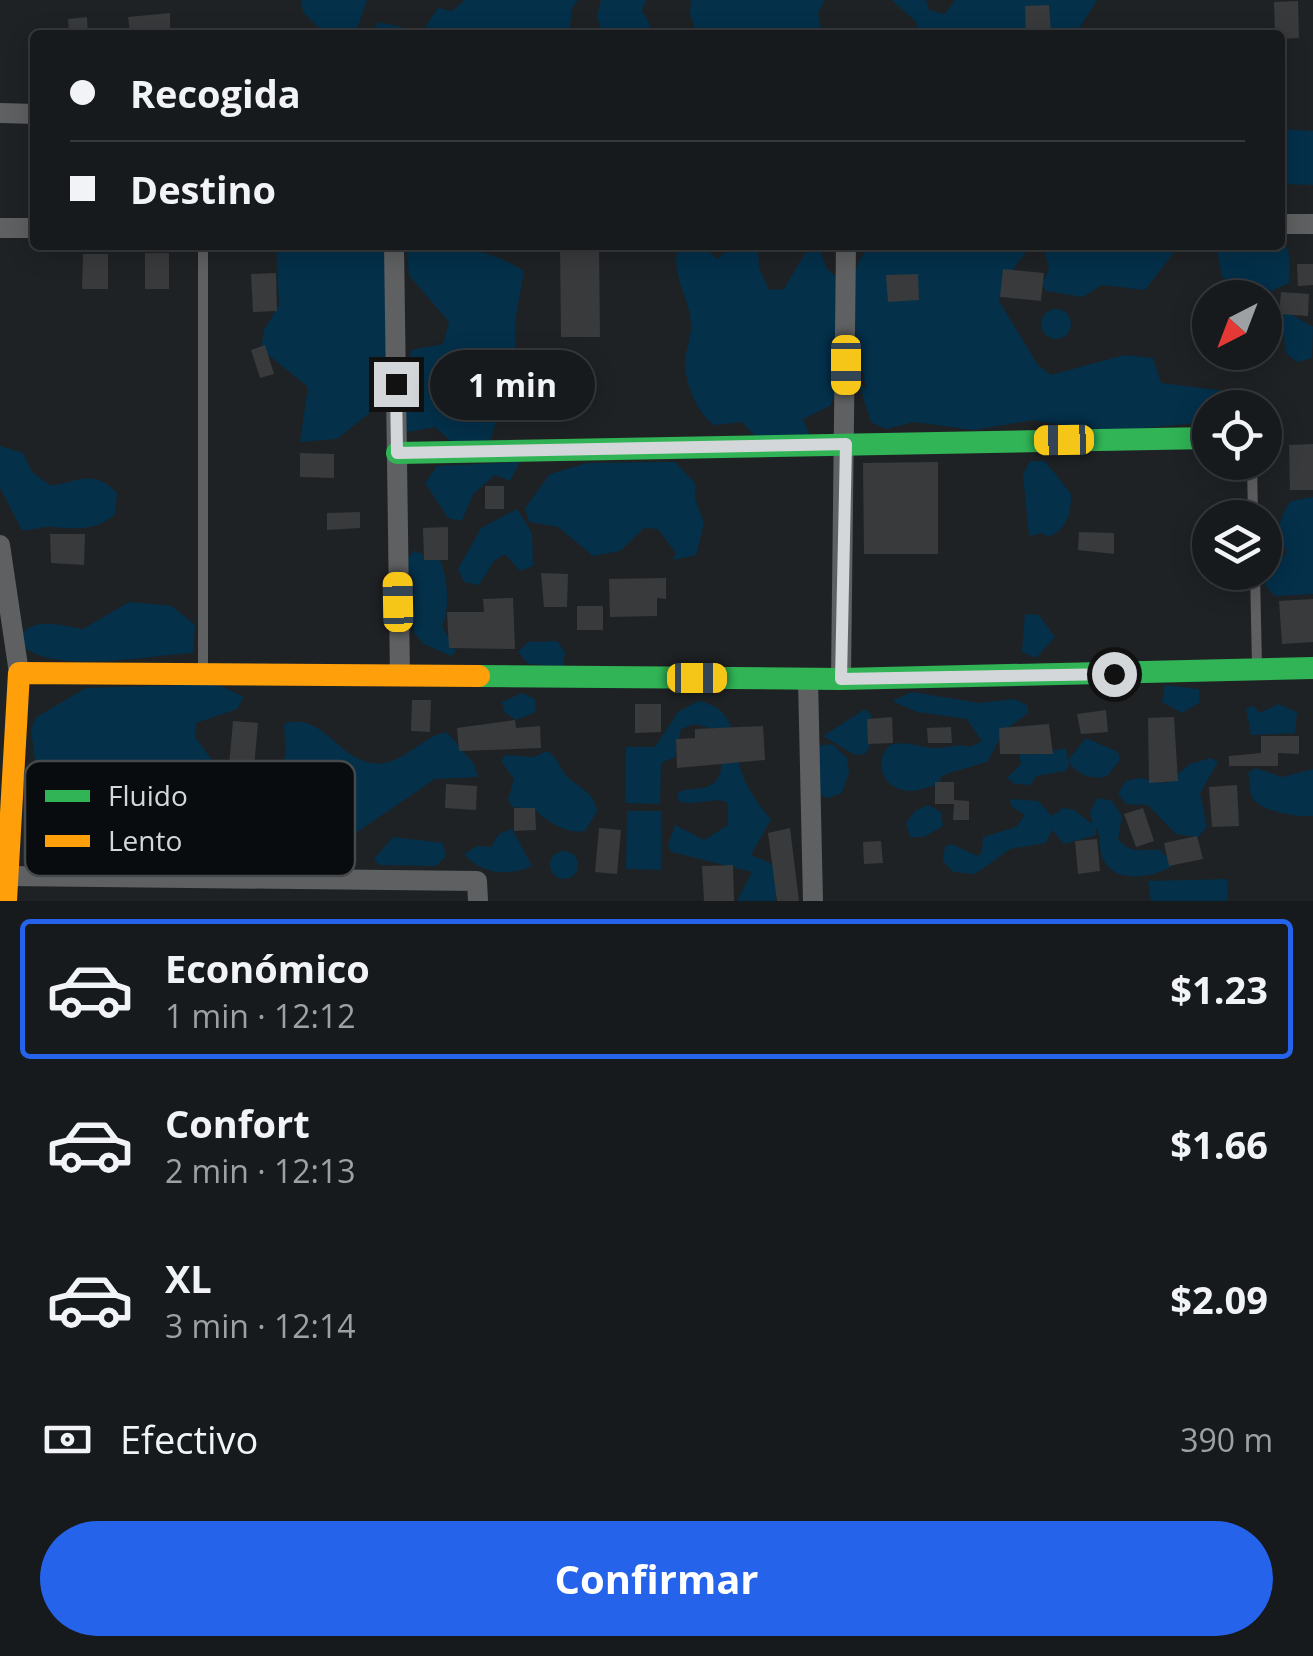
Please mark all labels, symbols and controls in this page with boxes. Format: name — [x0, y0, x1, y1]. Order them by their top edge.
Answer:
text: Recogida — [130, 67, 301, 119]
text: Destino — [130, 163, 276, 215]
north arrow — [1192, 280, 1282, 370]
map controls — [1192, 280, 1282, 590]
car — [831, 335, 861, 395]
callout: 1 min — [431, 349, 596, 419]
route end — [374, 362, 419, 407]
text: 1 min — [468, 363, 557, 406]
button: locate — [1192, 390, 1282, 480]
car — [1034, 424, 1094, 456]
button: layers — [1192, 500, 1282, 590]
car — [382, 572, 414, 632]
route start — [1092, 652, 1137, 697]
car — [667, 663, 727, 693]
legend — [25, 761, 355, 876]
text: Fluido — [108, 776, 188, 814]
text: Lento — [108, 821, 182, 859]
text: Económico — [165, 942, 370, 994]
icon: car — [45, 944, 135, 1034]
text: $1.23 — [1170, 963, 1268, 1015]
text: 1 min · 12:12 — [165, 994, 356, 1037]
text: Confort — [165, 1097, 310, 1149]
icon: car — [45, 1099, 135, 1189]
text: $1.66 — [1170, 1118, 1268, 1170]
text: 2 min · 12:13 — [165, 1149, 356, 1192]
text: XL — [165, 1252, 212, 1304]
icon: car — [45, 1254, 135, 1344]
text: $2.09 — [1170, 1273, 1268, 1325]
text: 3 min · 12:14 — [165, 1304, 356, 1347]
icon: cash — [40, 1412, 95, 1467]
text: Efectivo — [120, 1413, 258, 1465]
text: 390 m — [1180, 1418, 1273, 1461]
button: Confirmar — [40, 1521, 1273, 1636]

